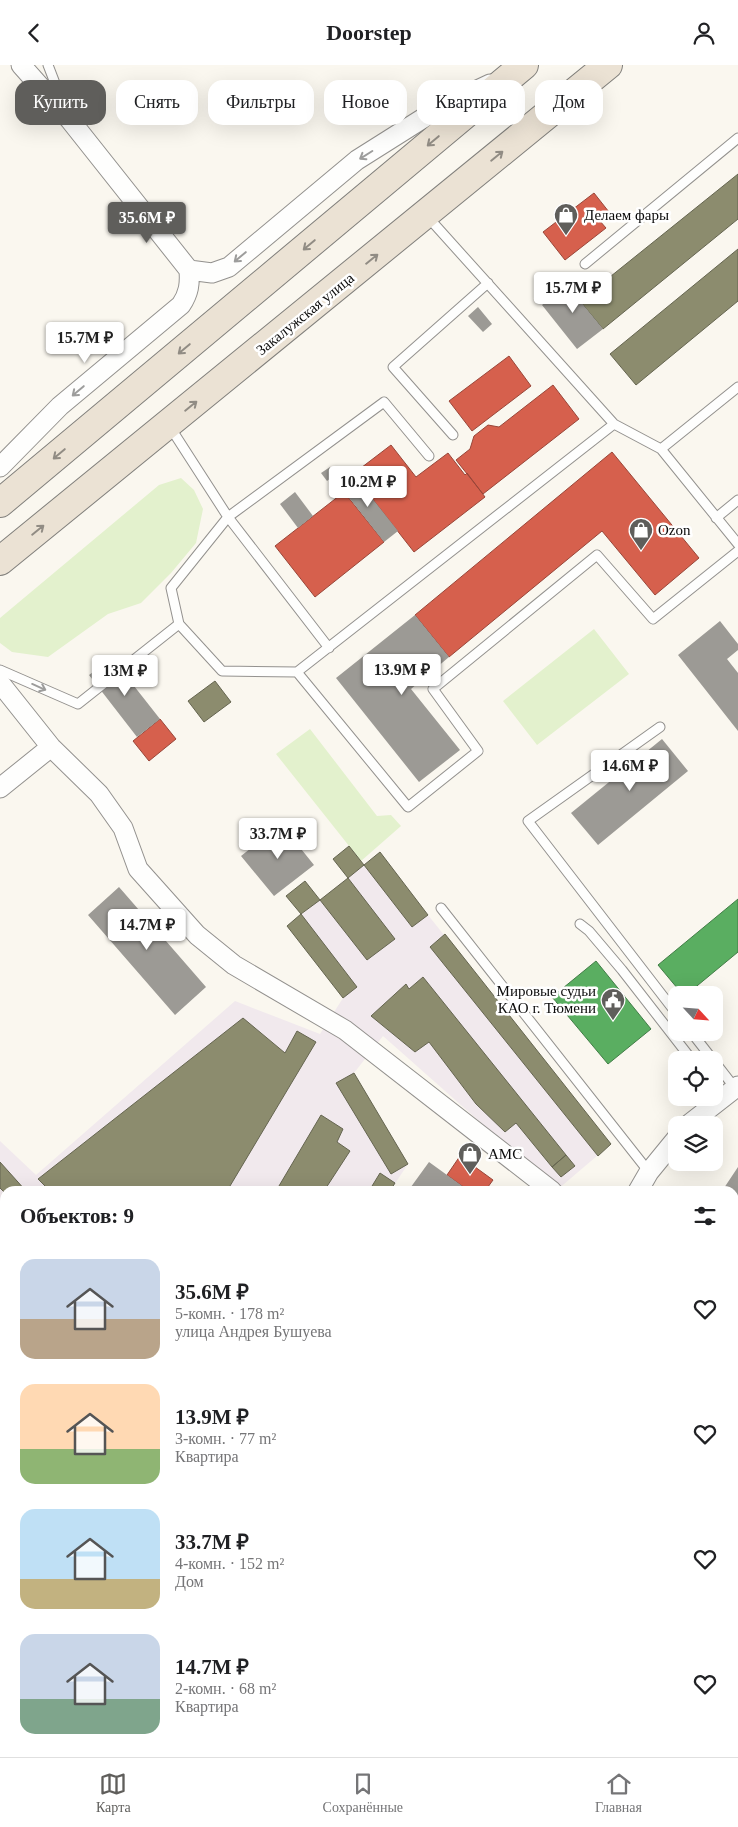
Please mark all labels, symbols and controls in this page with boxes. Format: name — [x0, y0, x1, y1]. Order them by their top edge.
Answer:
icon: back — [20, 19, 48, 47]
icon: person — [690, 19, 718, 47]
text: Doorstep — [326, 20, 412, 45]
chip: Купить — [15, 80, 106, 125]
chip: Снять — [116, 80, 198, 125]
chip: Фильтры — [208, 80, 314, 125]
chip: Новое — [324, 80, 407, 125]
chip: Квартира — [417, 80, 525, 125]
chip: Дом — [535, 80, 603, 125]
one-way arrow — [427, 135, 440, 146]
one-way arrow — [359, 149, 373, 160]
one-way arrow — [491, 150, 504, 161]
pin: 35.6M ₽ — [101, 201, 193, 244]
shop icon: Делаем фары — [553, 202, 579, 236]
place label: Делаем фары — [584, 207, 669, 223]
text: 35.6M ₽ — [119, 209, 175, 226]
one-way arrow — [302, 240, 315, 251]
one-way arrow — [234, 252, 247, 263]
one-way arrow — [365, 253, 378, 264]
street label: Закалужская улица — [253, 270, 357, 358]
pin: 15.7M ₽ — [527, 271, 619, 314]
text: 15.7M ₽ — [545, 279, 601, 296]
pin: 15.7M ₽ — [39, 321, 131, 364]
text: 15.7M ₽ — [57, 329, 113, 346]
one-way arrow — [178, 344, 191, 355]
one-way arrow — [72, 385, 85, 397]
one-way arrow — [185, 400, 198, 411]
one-way arrow — [53, 448, 66, 459]
pin: 10.2M ₽ — [322, 465, 414, 508]
text: 10.2M ₽ — [340, 473, 396, 490]
shop icon: Ozon — [628, 517, 654, 551]
place label: Ozon — [658, 522, 691, 538]
one-way arrow — [31, 524, 44, 535]
pin: 13.9M ₽ — [356, 653, 448, 696]
pin: 13M ₽ — [90, 655, 160, 697]
text: 13.9M ₽ — [374, 661, 430, 678]
text: 13M ₽ — [103, 662, 147, 679]
one-way arrow — [31, 682, 46, 692]
pin: 14.6M ₽ — [584, 749, 676, 792]
text: 14.6M ₽ — [602, 757, 658, 774]
pin: 33.7M ₽ — [232, 817, 324, 860]
text: 33.7M ₽ — [250, 825, 306, 842]
pin: 14.7M ₽ — [101, 909, 193, 951]
text: 14.7M ₽ — [119, 916, 175, 933]
place label: Мировые судьи КАО г. Тюмени — [497, 983, 596, 1016]
north arrow — [668, 986, 722, 1041]
map controls — [668, 986, 723, 1171]
public building icon: Мировые судьи КАО г. Тюмени — [600, 987, 626, 1021]
button: locate — [668, 1051, 723, 1106]
button: layers — [668, 1116, 723, 1171]
shop icon: АМС — [457, 1141, 483, 1175]
place label: АМС — [488, 1146, 522, 1162]
icon: filters — [691, 1202, 719, 1230]
text: Объектов: 9 — [20, 1204, 134, 1228]
icon: home — [60, 1279, 120, 1339]
text: 35.6M ₽ — [175, 1280, 249, 1304]
icon: heart — [691, 1295, 719, 1323]
text: 5-комн. · 178 m² — [175, 1305, 284, 1322]
text: улица Андрея Бушуева — [175, 1323, 332, 1340]
icon: home — [60, 1404, 120, 1464]
text: 13.9M ₽ — [175, 1405, 249, 1429]
icon: heart — [691, 1420, 719, 1448]
text: 3-комн. · 77 m² — [175, 1430, 276, 1447]
text: Квартира — [175, 1448, 239, 1465]
icon: home — [60, 1529, 120, 1589]
text: 33.7M ₽ — [175, 1530, 249, 1554]
icon: heart — [691, 1545, 719, 1573]
text: 4-комн. · 152 m² — [175, 1555, 284, 1572]
text: Дом — [175, 1573, 204, 1590]
icon: home — [60, 1654, 120, 1714]
text: 14.7M ₽ — [175, 1655, 249, 1679]
icon: heart — [691, 1670, 719, 1698]
text: 2-комн. · 68 m² — [175, 1680, 276, 1697]
text: Квартира — [175, 1698, 239, 1715]
tab: Карта — [96, 1770, 131, 1816]
tab: Сохранённые — [323, 1770, 403, 1816]
tab: Главная — [595, 1770, 642, 1816]

